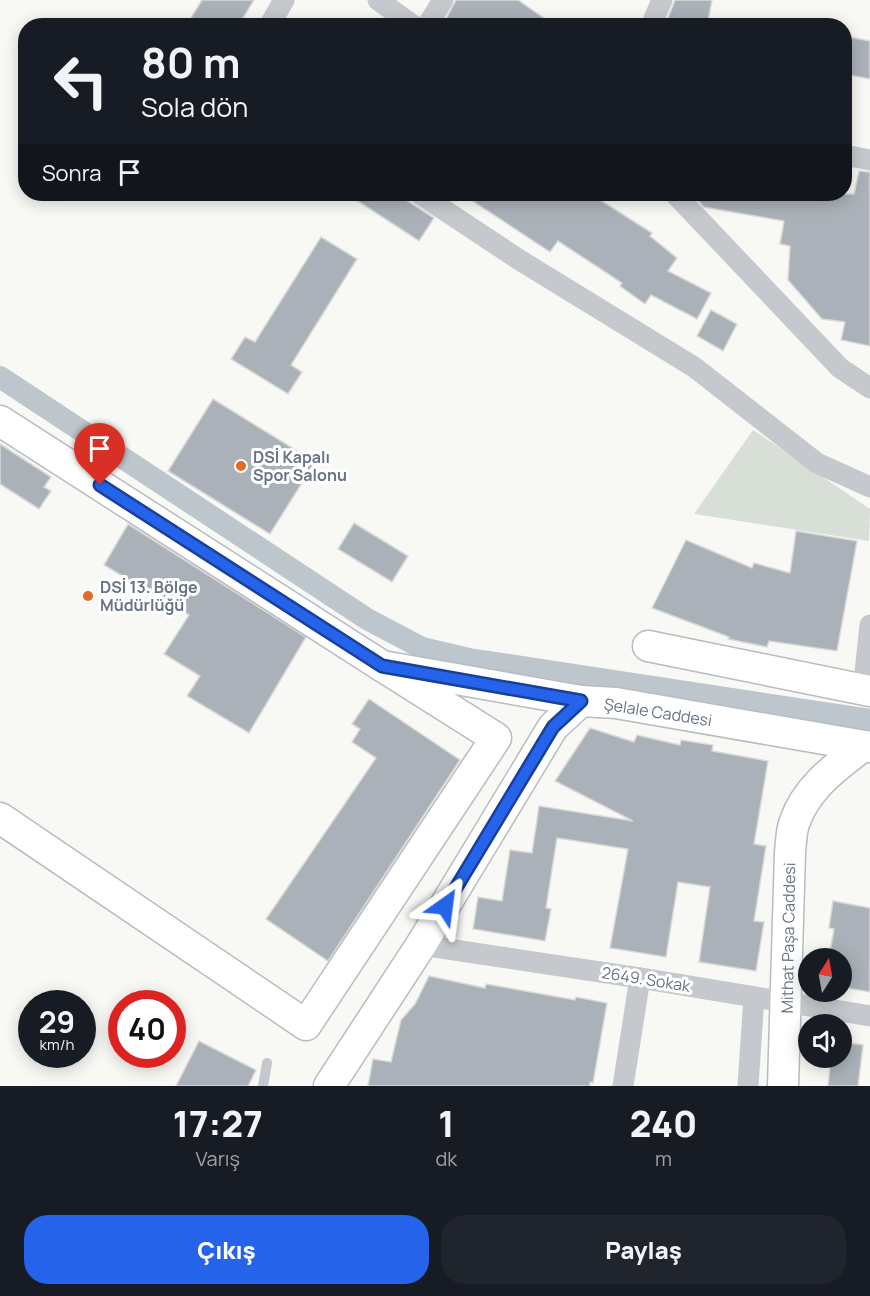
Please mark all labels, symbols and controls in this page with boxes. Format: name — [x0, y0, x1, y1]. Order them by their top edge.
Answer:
text: 80 m — [141, 33, 241, 91]
icon: left — [42, 42, 120, 120]
text: Sola dön — [141, 88, 248, 125]
icon: arrive — [113, 156, 146, 189]
text: Sonra — [42, 158, 101, 188]
pin — [74, 423, 125, 485]
icon: arrive — [83, 432, 116, 465]
place label: DSİ Kapalı Spor Salonu — [253, 446, 347, 486]
marker: DSİ Kapalı Spor Salonu — [234, 459, 248, 473]
place label: DSİ 13. Bölge Müdürlüğü — [100, 576, 198, 616]
marker: DSİ 13. Bölge Müdürlüğü — [81, 589, 95, 603]
street label: Şelale Caddesi — [602, 693, 714, 731]
street label: Mithat Paşa Caddesi — [776, 862, 800, 1014]
position arrow — [413, 874, 477, 938]
north arrow — [798, 948, 852, 1002]
map controls — [798, 948, 852, 1068]
street label: 2649. Sokak — [600, 961, 693, 997]
speed limit sign: 40 — [108, 990, 186, 1068]
text: 29 — [39, 1001, 75, 1042]
button: sound — [798, 1014, 852, 1068]
text: km/h — [40, 1034, 74, 1055]
text: 17:27 — [173, 1099, 263, 1148]
text: 1 — [438, 1099, 454, 1148]
text: 240 — [630, 1099, 697, 1148]
text: Varış — [195, 1145, 240, 1172]
text: dk — [435, 1145, 457, 1172]
text: m — [655, 1145, 672, 1172]
button: Çıkış — [24, 1215, 429, 1284]
button: Paylaş — [441, 1215, 846, 1284]

